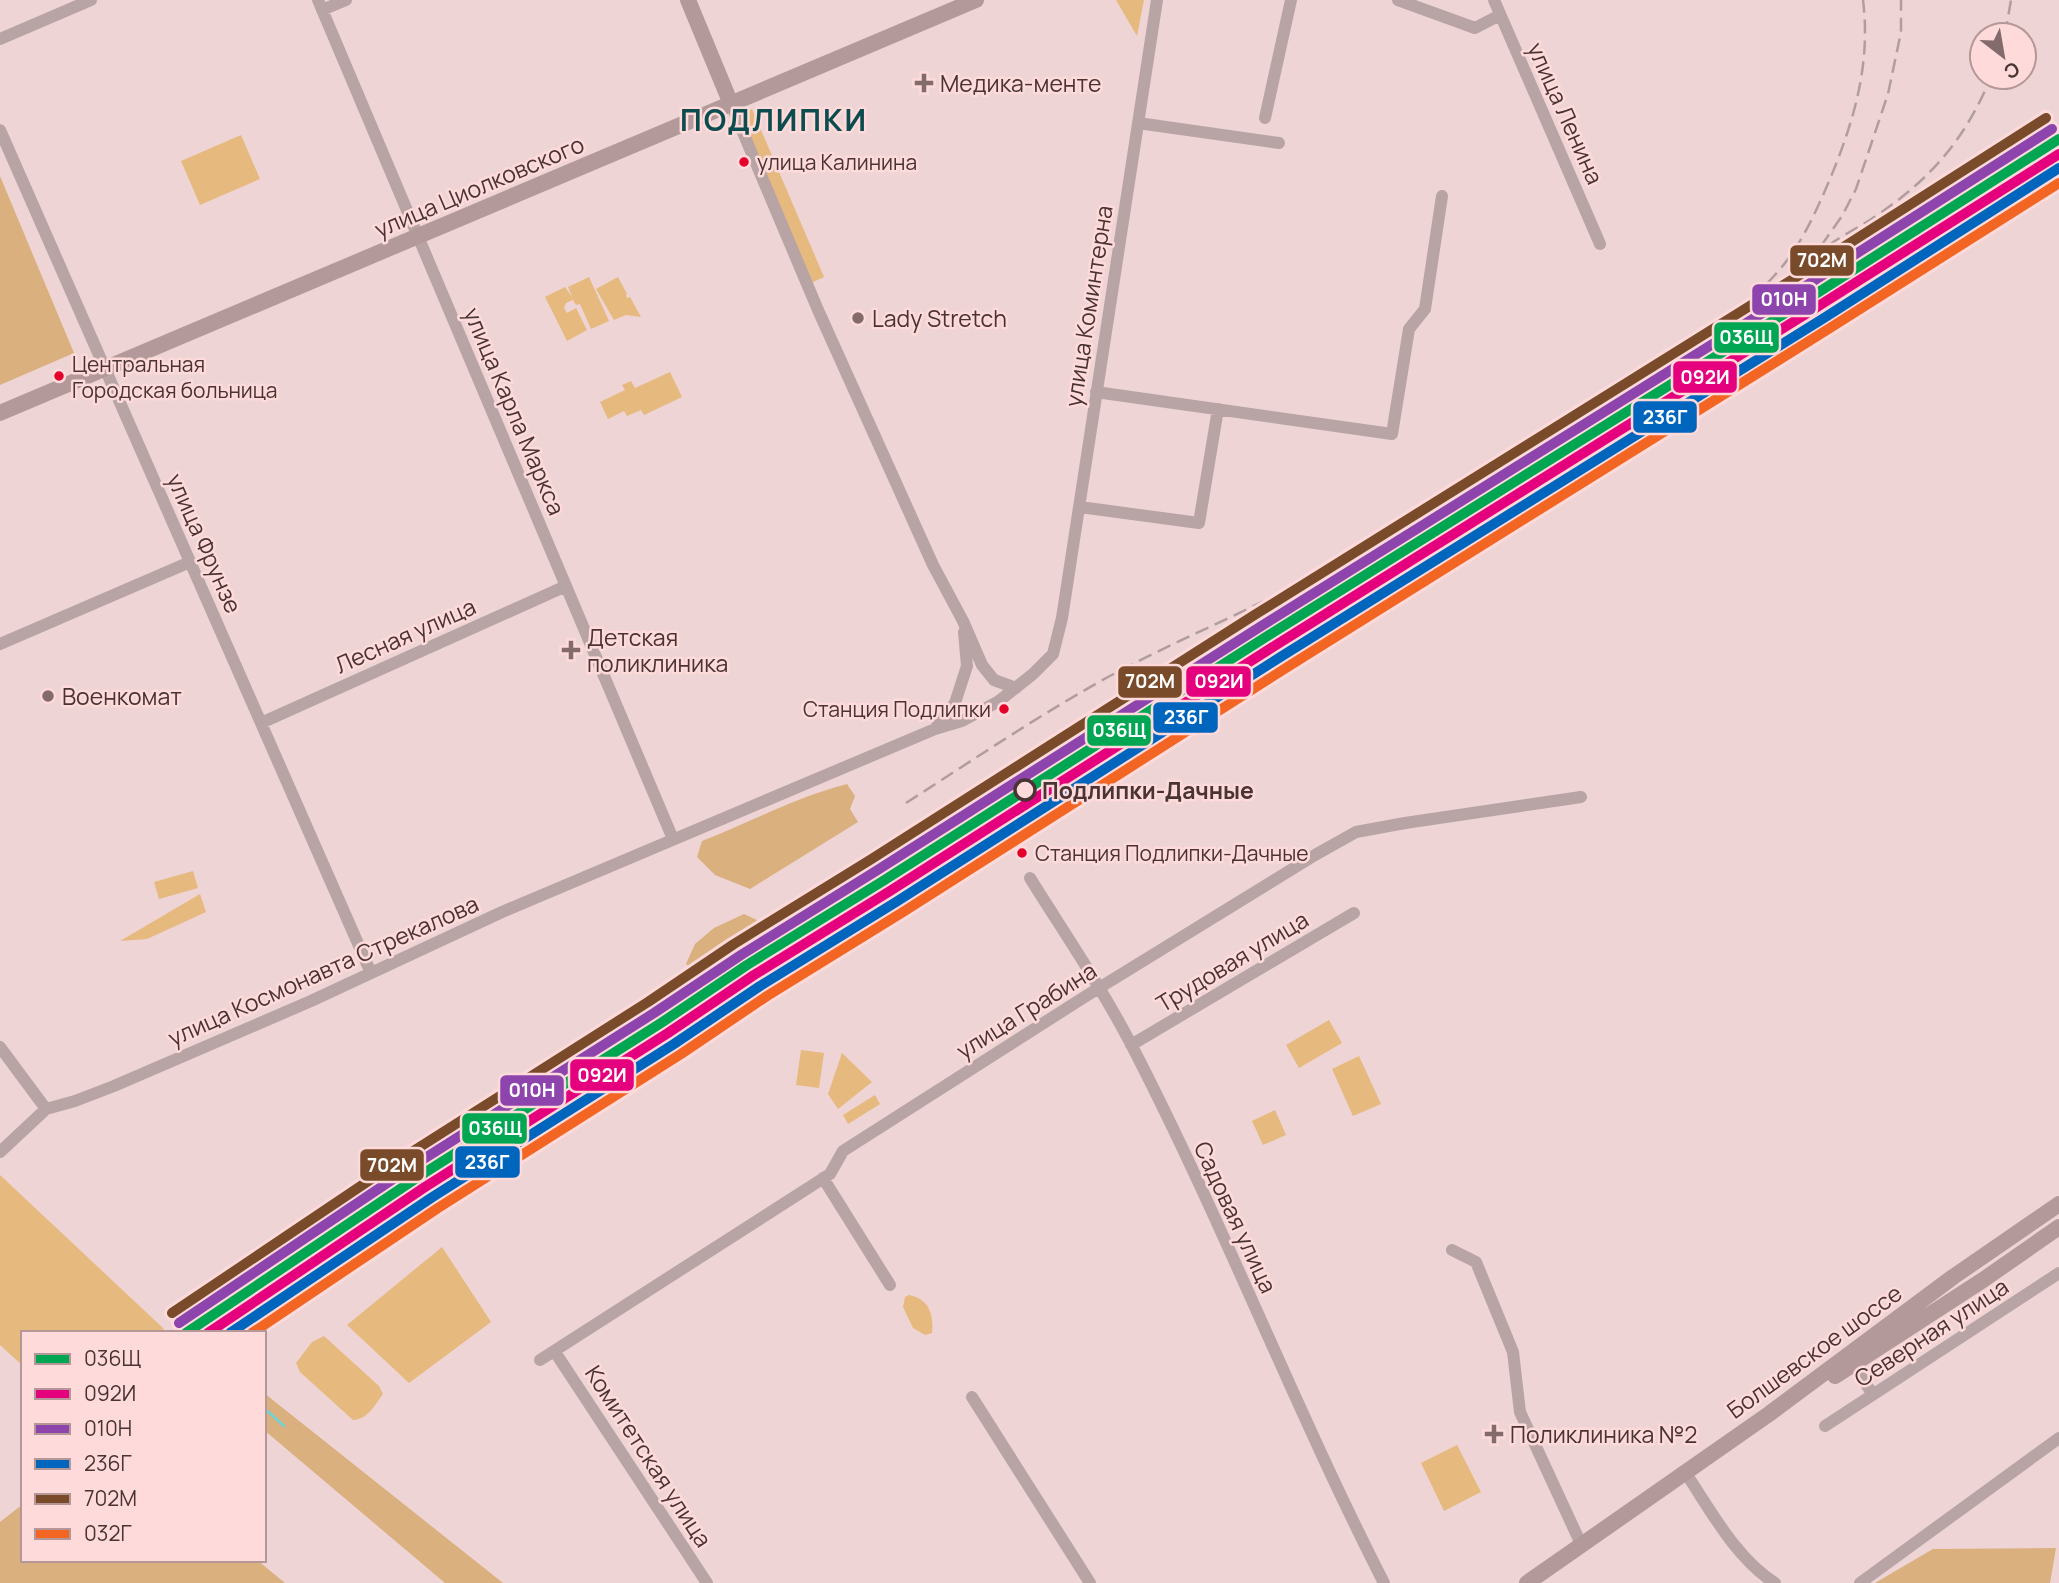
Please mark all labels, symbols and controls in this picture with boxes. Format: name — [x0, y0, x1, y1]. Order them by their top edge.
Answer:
north arrow — [1968, 21, 2038, 91]
street label: улица Ленина — [1520, 37, 1612, 189]
text: С — [1999, 56, 2024, 85]
place label: Медика-менте — [940, 67, 1102, 99]
marker: Медика-менте — [914, 73, 934, 93]
district label: ПОДЛИПКИ — [680, 99, 868, 140]
street label: улица Циолковского — [369, 127, 589, 245]
place label: улица Калинина — [757, 148, 917, 176]
marker: улица Калинина — [737, 155, 751, 169]
street label: улица Коминтерна — [1056, 203, 1120, 409]
line badge: 702М — [1789, 244, 1855, 277]
text: 702М — [1797, 247, 1847, 273]
line badge: 010Н — [1751, 283, 1817, 316]
text: 010Н — [1760, 286, 1808, 312]
street label: улица Карла Маркса — [457, 302, 573, 520]
place label: Lady Stretch — [872, 302, 1007, 334]
marker: Lady Stretch — [850, 310, 866, 326]
line badge: 036Щ — [1713, 321, 1780, 354]
text: 036Щ — [1719, 324, 1773, 350]
place label: Центральная Городская больница — [72, 350, 277, 404]
line badge: 092И — [1672, 360, 1738, 394]
text: 092И — [1680, 364, 1730, 390]
marker: Центральная Городская больница — [52, 369, 66, 383]
line badge: 236Г — [1632, 400, 1698, 434]
text: 236Г — [1643, 404, 1688, 430]
street label: улица Фрунзе — [160, 468, 250, 618]
street label: Лесная улица — [330, 590, 480, 680]
place label: Детская поликлиника — [587, 621, 728, 679]
marker: Детская поликлиника — [561, 640, 581, 660]
line badge: 702М — [1117, 665, 1183, 699]
line badge: 092И — [1185, 665, 1252, 698]
text: 702М — [1125, 668, 1175, 694]
text: 092И — [1194, 668, 1244, 694]
place label: Военкомат — [62, 680, 182, 712]
marker: Военкомат — [40, 688, 56, 704]
place label: Станция Подлипки — [803, 695, 991, 723]
line badge: 236Г — [1152, 701, 1219, 734]
marker: Станция Подлипки — [997, 702, 1011, 716]
text: 236Г — [1164, 704, 1209, 730]
line badge: 036Щ — [1086, 714, 1152, 747]
text: 036Щ — [1092, 717, 1146, 743]
place label: Подлипки-Дачные — [1042, 774, 1254, 806]
marker: Подлипки-Дачные — [1014, 779, 1036, 801]
place label: Станция Подлипки-Дачные — [1035, 839, 1309, 867]
marker: Станция Подлипки-Дачные — [1015, 846, 1029, 860]
street label: улица Космонавта Стрекалова — [163, 887, 483, 1053]
street label: Трудовая улица — [1150, 903, 1314, 1019]
street label: улица Грабина — [950, 954, 1102, 1066]
line badge: 092И — [569, 1058, 635, 1092]
text: 092И — [577, 1062, 627, 1088]
line badge: 010Н — [499, 1074, 565, 1107]
text: 010Н — [508, 1077, 556, 1103]
line badge: 036Щ — [461, 1112, 528, 1145]
text: 036Щ — [468, 1115, 522, 1141]
street label: Садовая улица — [1187, 1136, 1285, 1298]
line badge: 236Г — [454, 1145, 521, 1179]
line badge: 702М — [359, 1148, 425, 1182]
text: 236Г — [465, 1149, 510, 1175]
text: 702М — [367, 1152, 417, 1178]
street label: Северная улица — [1848, 1270, 2014, 1394]
street label: Болшевское шоссе — [1720, 1277, 1908, 1425]
legend — [21, 1331, 266, 1562]
text: 036Щ — [84, 1344, 141, 1372]
street label: Комитетская улица — [578, 1359, 720, 1553]
text: 092И — [84, 1379, 136, 1407]
text: 010Н — [84, 1414, 132, 1442]
place label: Поликлиника №2 — [1510, 1418, 1697, 1450]
marker: Поликлиника №2 — [1484, 1424, 1504, 1444]
text: 236Г — [84, 1449, 132, 1477]
text: 702М — [84, 1484, 137, 1512]
text: 032Г — [84, 1519, 132, 1547]

